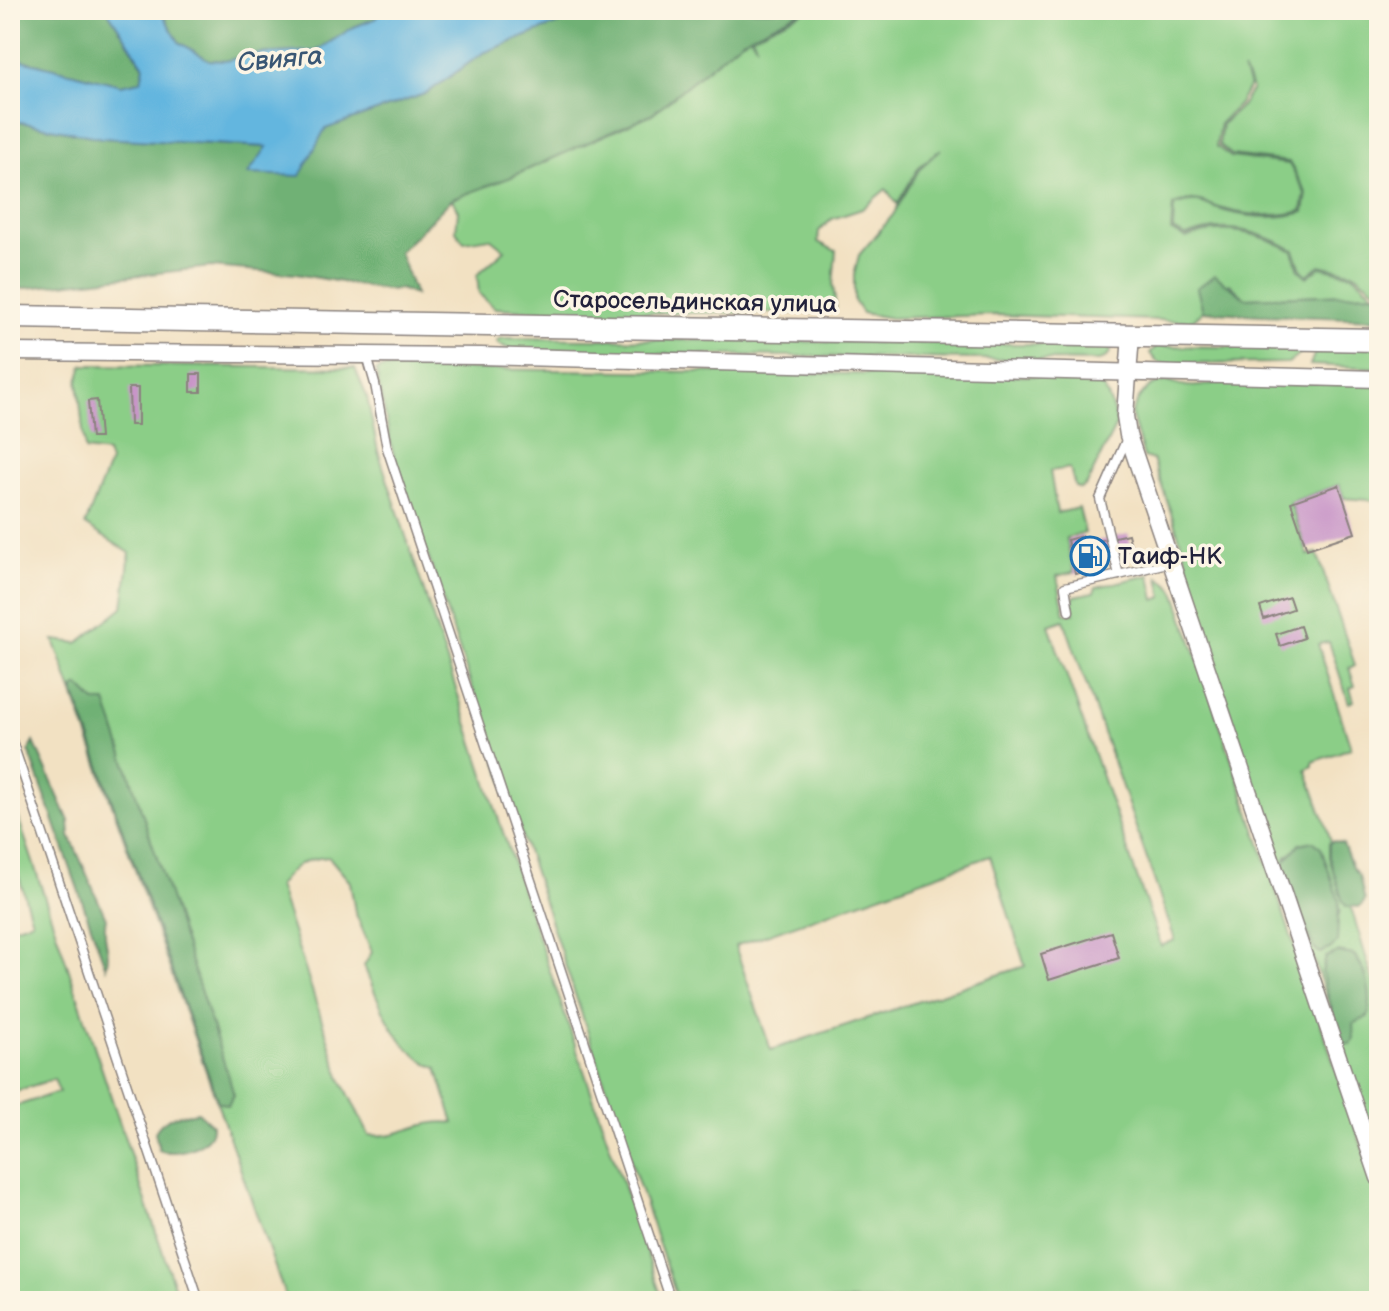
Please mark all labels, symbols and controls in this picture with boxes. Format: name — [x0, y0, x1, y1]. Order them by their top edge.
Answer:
water label: Свияга — [236, 41, 324, 79]
street label: Старосельдинская улица — [553, 285, 837, 319]
fuel station icon: Таиф-НК — [1069, 535, 1111, 577]
place label: Таиф-НК — [1118, 542, 1222, 571]

